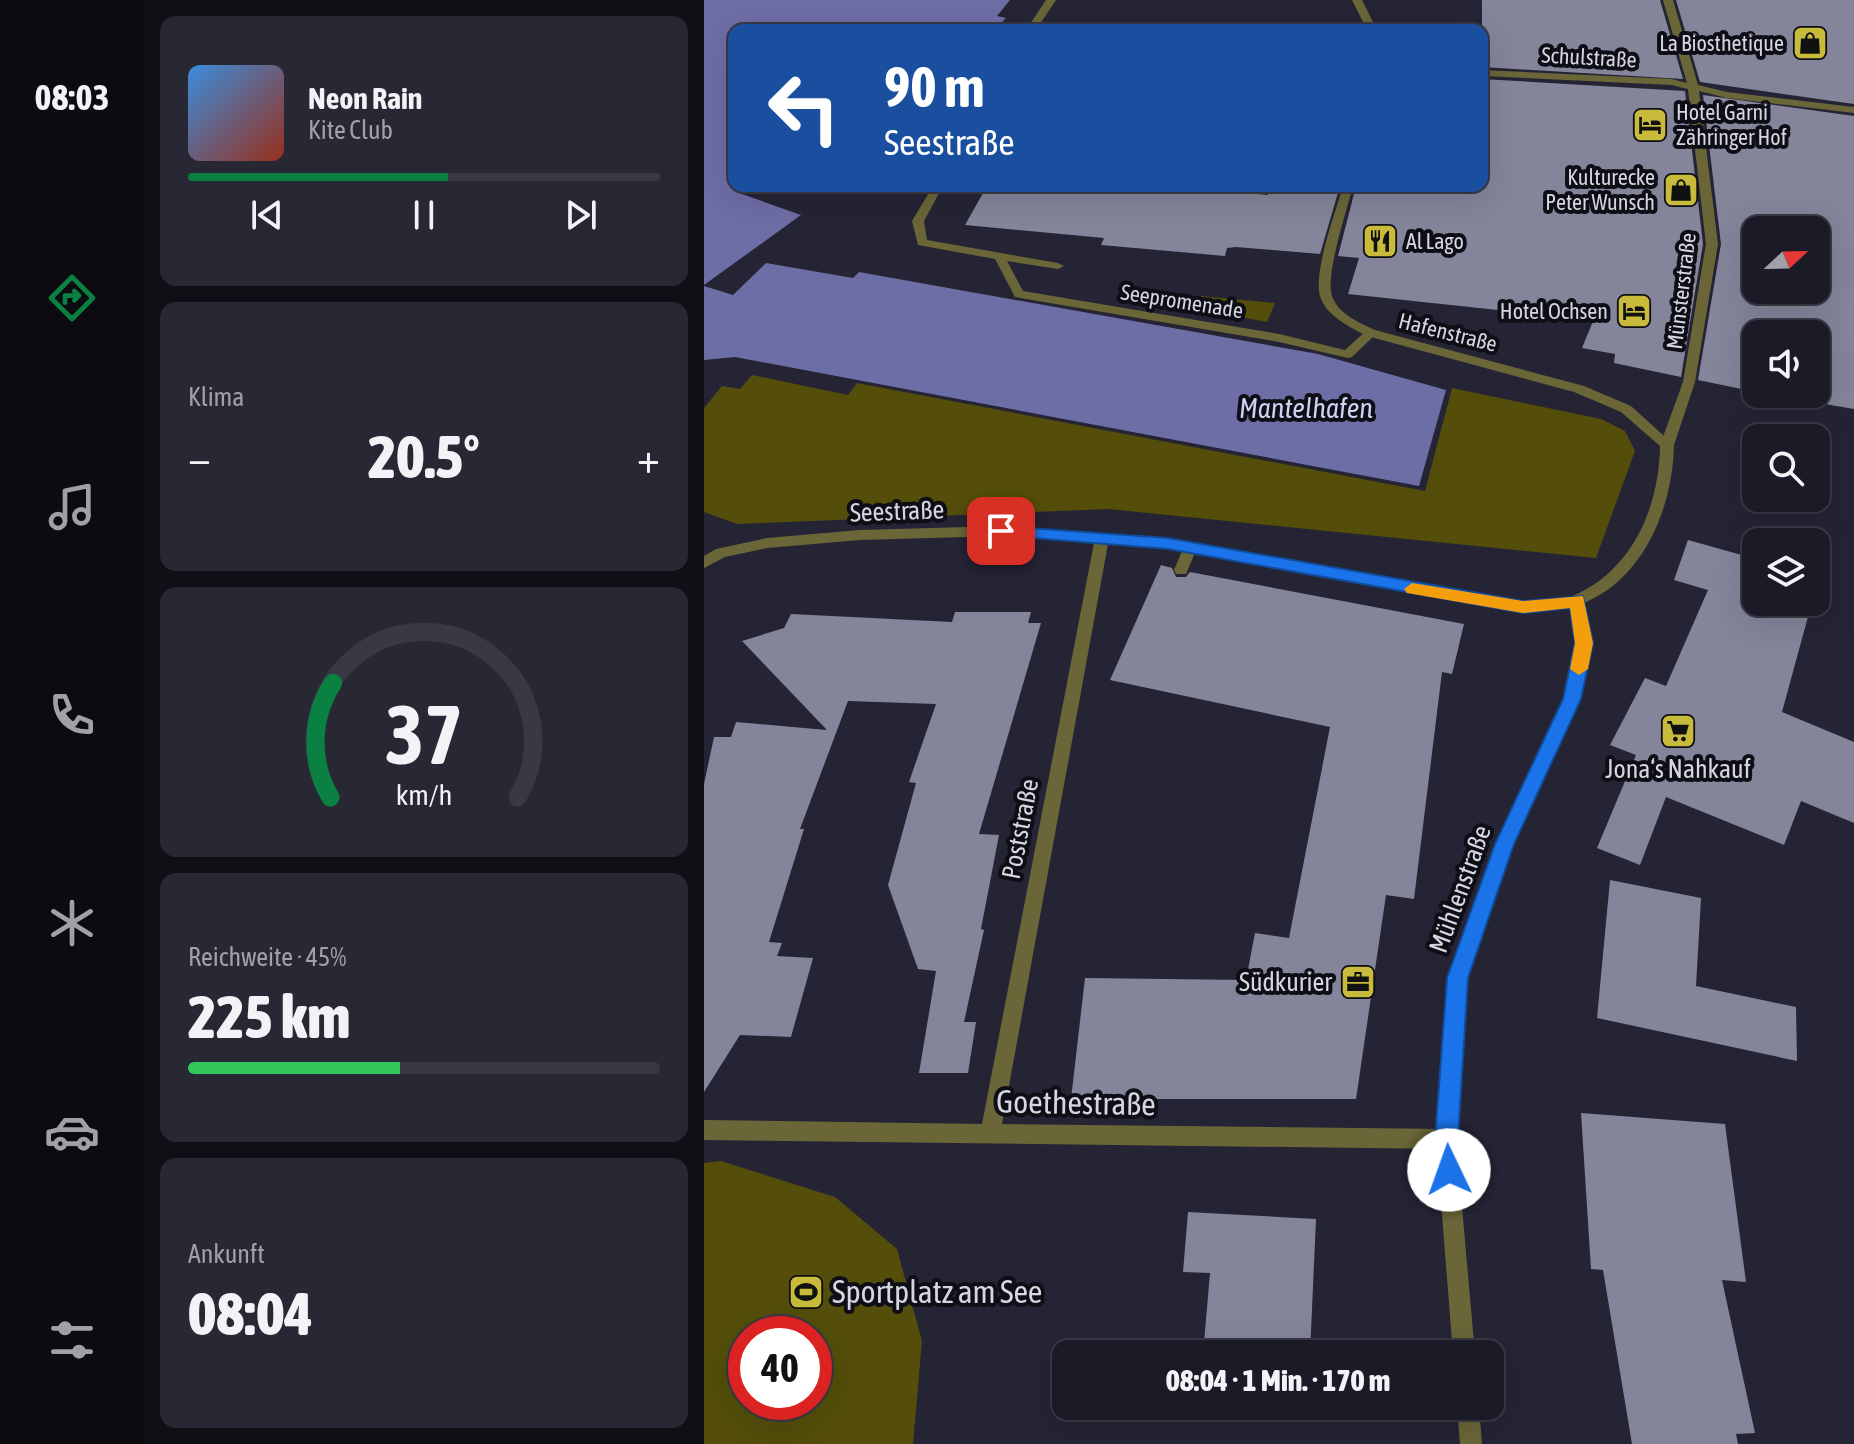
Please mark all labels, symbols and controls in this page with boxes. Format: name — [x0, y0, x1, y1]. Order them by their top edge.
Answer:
shop icon: La Biosthetique — [1791, 24, 1829, 62]
place label: La Biosthetique — [1659, 30, 1784, 56]
street label: Schulstraße — [1541, 42, 1637, 72]
text: 90 m — [884, 55, 985, 119]
icon: left — [752, 56, 856, 160]
text: 08:03 — [35, 76, 109, 118]
text: Neon Rain — [308, 81, 422, 115]
place label: Hotel Garni Zähringer Hof — [1676, 99, 1787, 150]
hotel icon: Hotel Garni Zähringer Hof — [1631, 106, 1669, 144]
text: Kite Club — [308, 115, 393, 145]
text: Seestraße — [884, 121, 1015, 163]
place label: Kulturecke Peter Wunsch — [1545, 164, 1655, 215]
shop icon: Kulturecke Peter Wunsch — [1662, 171, 1700, 209]
icon: previous — [245, 193, 289, 237]
icon: pause — [402, 193, 446, 237]
icon: next — [559, 193, 603, 237]
north arrow — [1742, 216, 1830, 304]
map controls — [1742, 216, 1830, 616]
restaurant icon: Al Lago — [1361, 222, 1399, 260]
place label: Al Lago — [1406, 228, 1464, 254]
street label: Münsterstraße — [1661, 231, 1701, 351]
icon: directions — [44, 270, 100, 326]
street label: Seepromenade — [1119, 278, 1245, 324]
hotel icon: Hotel Ochsen — [1615, 292, 1653, 330]
place label: Hotel Ochsen — [1500, 298, 1608, 324]
street label: Hafenstraße — [1396, 307, 1500, 357]
button: sound — [1742, 320, 1830, 408]
text: Klima — [188, 382, 244, 412]
water label: Mantelhafen — [1239, 392, 1373, 424]
text: 20.5° — [368, 422, 480, 491]
button: search — [1742, 424, 1830, 512]
text: − — [188, 432, 211, 482]
text: + — [637, 432, 660, 482]
icon: music — [44, 479, 100, 535]
street label: Seestraße — [849, 494, 945, 528]
pin — [967, 497, 1035, 565]
icon: arrive — [979, 509, 1023, 553]
button: layers — [1742, 528, 1830, 616]
text: 37 — [385, 686, 463, 782]
icon: phone — [44, 687, 100, 743]
supermarket icon: Jona‘s Nahkauf — [1659, 712, 1697, 750]
place label: Jona‘s Nahkauf — [1605, 754, 1751, 784]
street label: Poststraße — [996, 776, 1044, 882]
text: km/h — [396, 778, 452, 811]
street label: Mühlenstraße — [1423, 821, 1497, 957]
icon: climate — [44, 895, 100, 951]
text: Reichweite · 45% — [188, 942, 346, 972]
office icon: Südkurier — [1339, 963, 1377, 1001]
place label: Südkurier — [1239, 967, 1332, 997]
text: 225 km — [188, 982, 350, 1051]
street label: Goethestraße — [996, 1083, 1156, 1122]
icon: car — [44, 1104, 100, 1160]
position arrow — [1407, 1128, 1491, 1212]
text: Ankunft — [188, 1239, 265, 1269]
sports icon: Sportplatz am See — [787, 1273, 825, 1311]
place label: Sportplatz am See — [832, 1273, 1042, 1310]
text: 08:04 — [188, 1279, 313, 1348]
icon: filters — [44, 1312, 100, 1368]
speed limit sign: 40 — [728, 1316, 832, 1420]
text: 08:04 · 1 Min. · 170 m — [1166, 1363, 1390, 1397]

